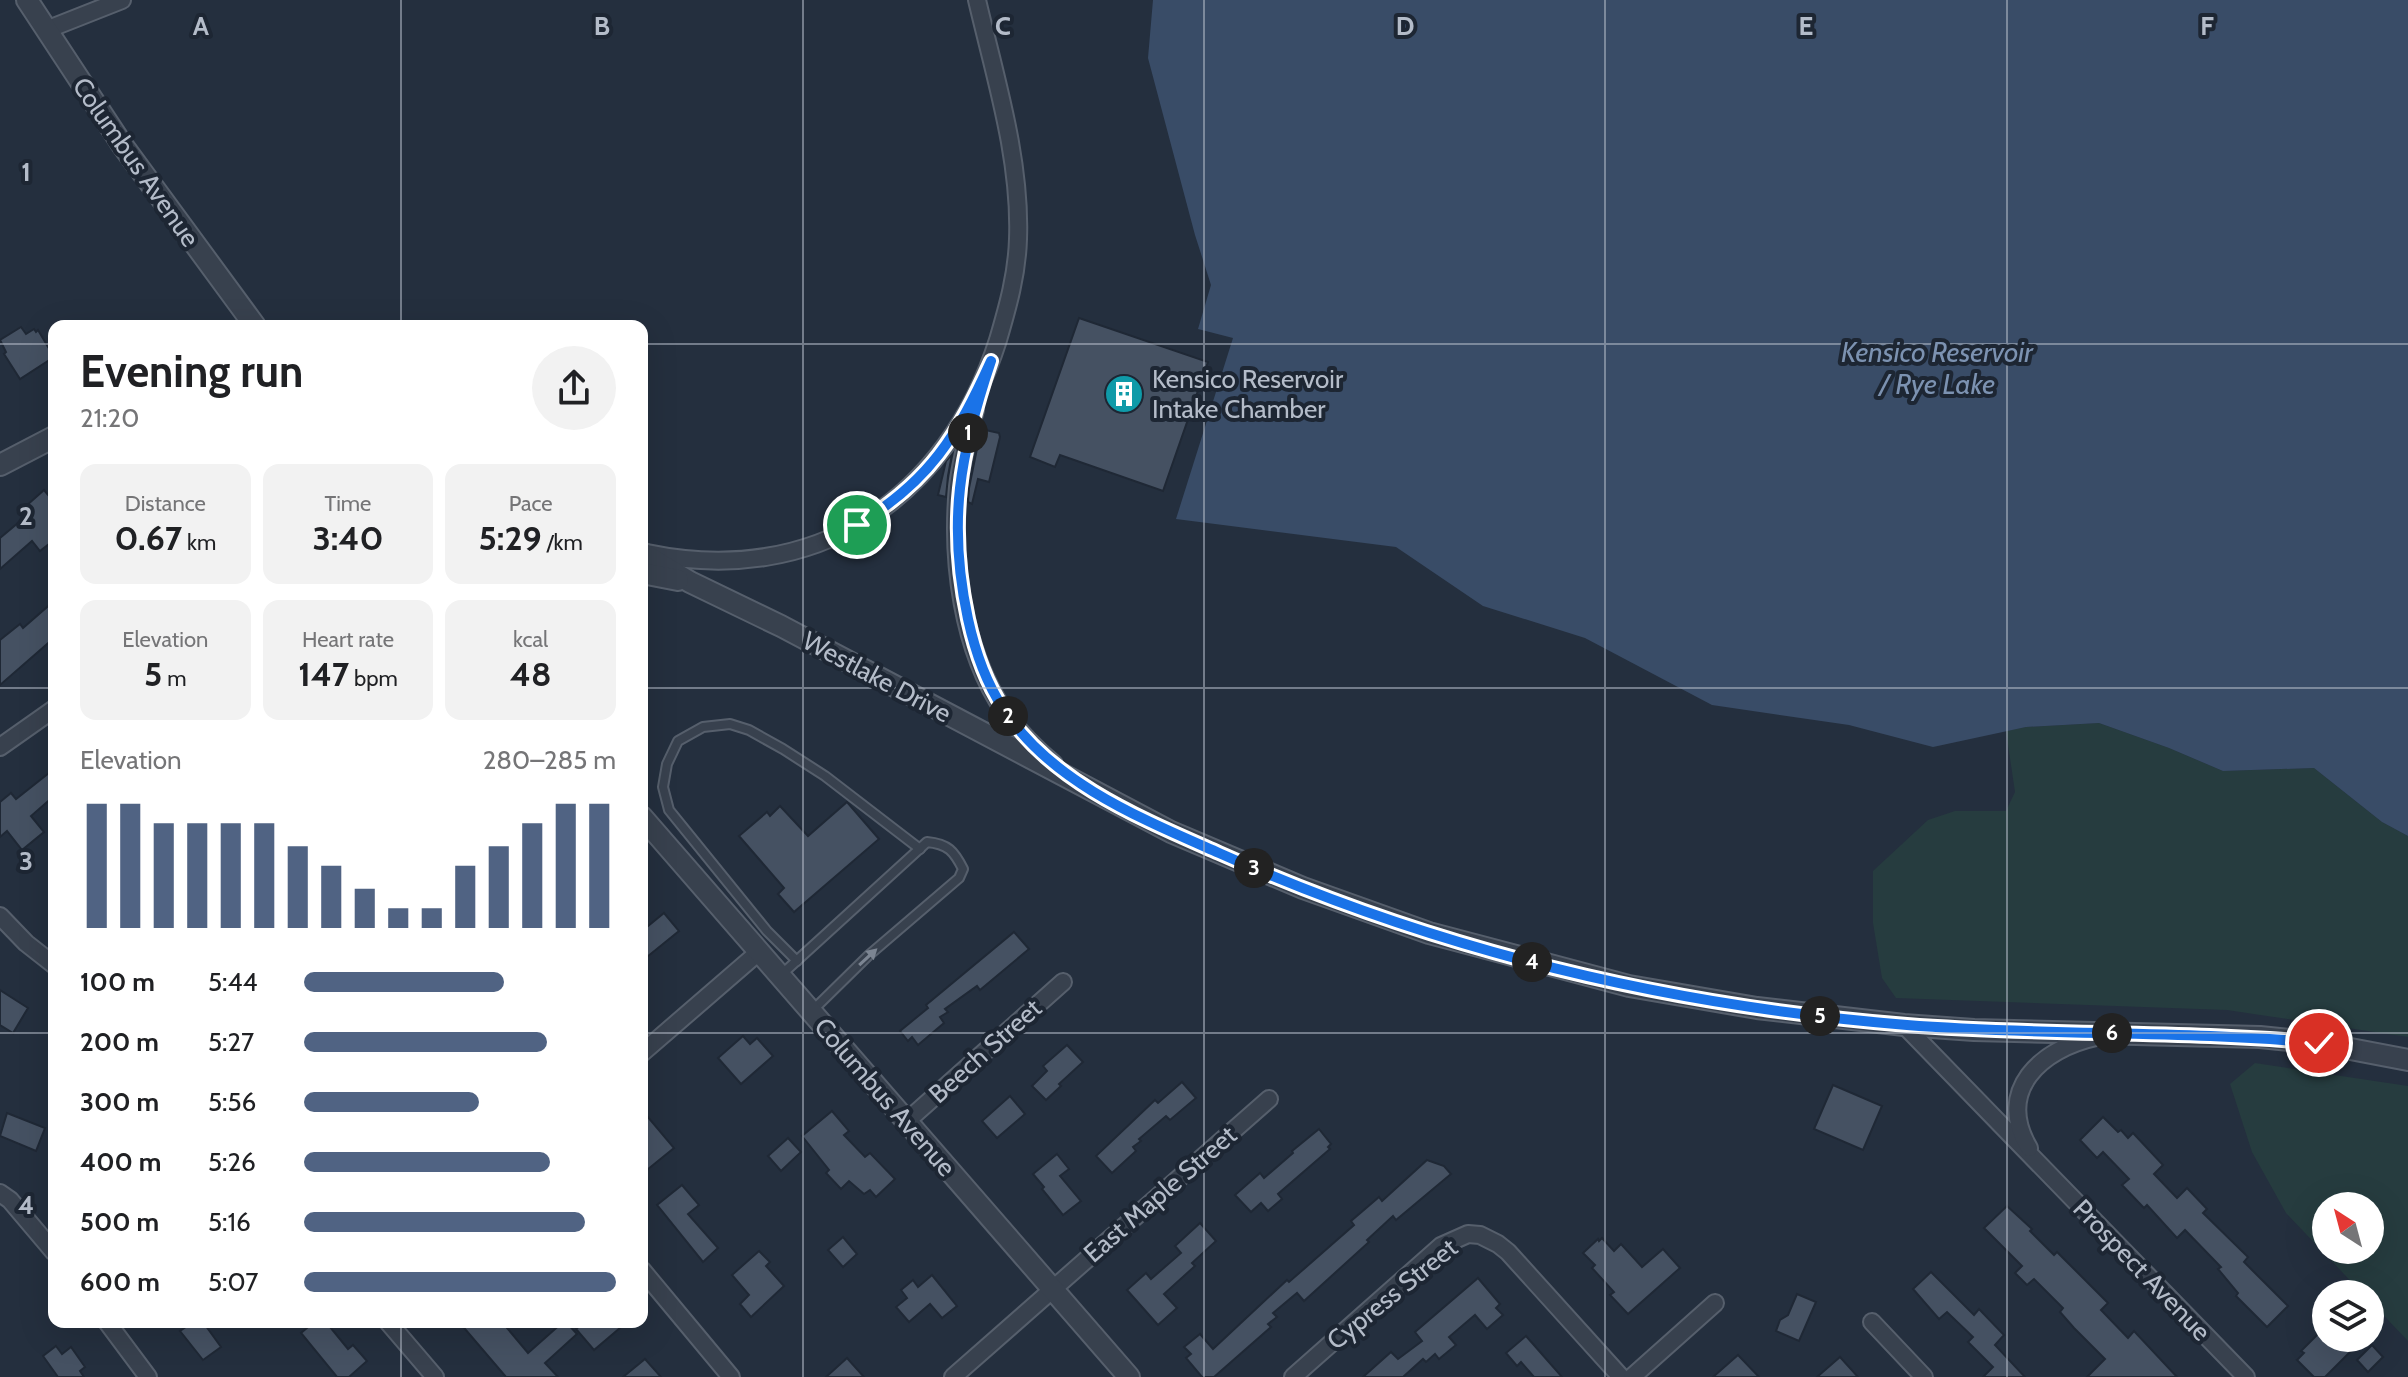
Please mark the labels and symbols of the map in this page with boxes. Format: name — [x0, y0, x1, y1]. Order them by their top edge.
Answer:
text: A — [193, 10, 210, 42]
text: B — [594, 10, 610, 42]
text: C — [995, 10, 1011, 42]
text: D — [1396, 10, 1414, 42]
text: E — [1799, 10, 1813, 42]
text: F — [2200, 10, 2214, 42]
street label: Columbus Avenue — [66, 71, 206, 253]
text: 1 — [21, 156, 31, 188]
water label: Kensico Reservoir / Rye Lake — [1841, 335, 2034, 401]
place label: Kensico Reservoir Intake Chamber — [1152, 363, 1344, 425]
building icon: Kensico Reservoir Intake Chamber — [1103, 373, 1145, 415]
pin: 1 — [948, 413, 988, 453]
pin — [823, 491, 891, 559]
text: 2 — [19, 500, 33, 532]
street label: Westlake Drive — [797, 624, 957, 730]
pin: 2 — [988, 696, 1028, 736]
text: 3 — [19, 845, 33, 877]
pin: 3 — [1234, 848, 1274, 888]
pin: 4 — [1512, 942, 1552, 982]
one-way arrow — [858, 949, 877, 967]
street label: Beech Street — [922, 992, 1048, 1110]
pin: 5 — [1800, 996, 1840, 1036]
pin — [2285, 1009, 2353, 1077]
street label: Columbus Avenue — [807, 1011, 963, 1183]
pin: 6 — [2092, 1013, 2132, 1053]
street label: East Maple Street — [1077, 1119, 1243, 1269]
text: 4 — [18, 1189, 34, 1221]
north arrow — [2312, 1192, 2384, 1264]
street label: Prospect Avenue — [2066, 1193, 2218, 1347]
street label: Cypress Street — [1320, 1231, 1464, 1356]

